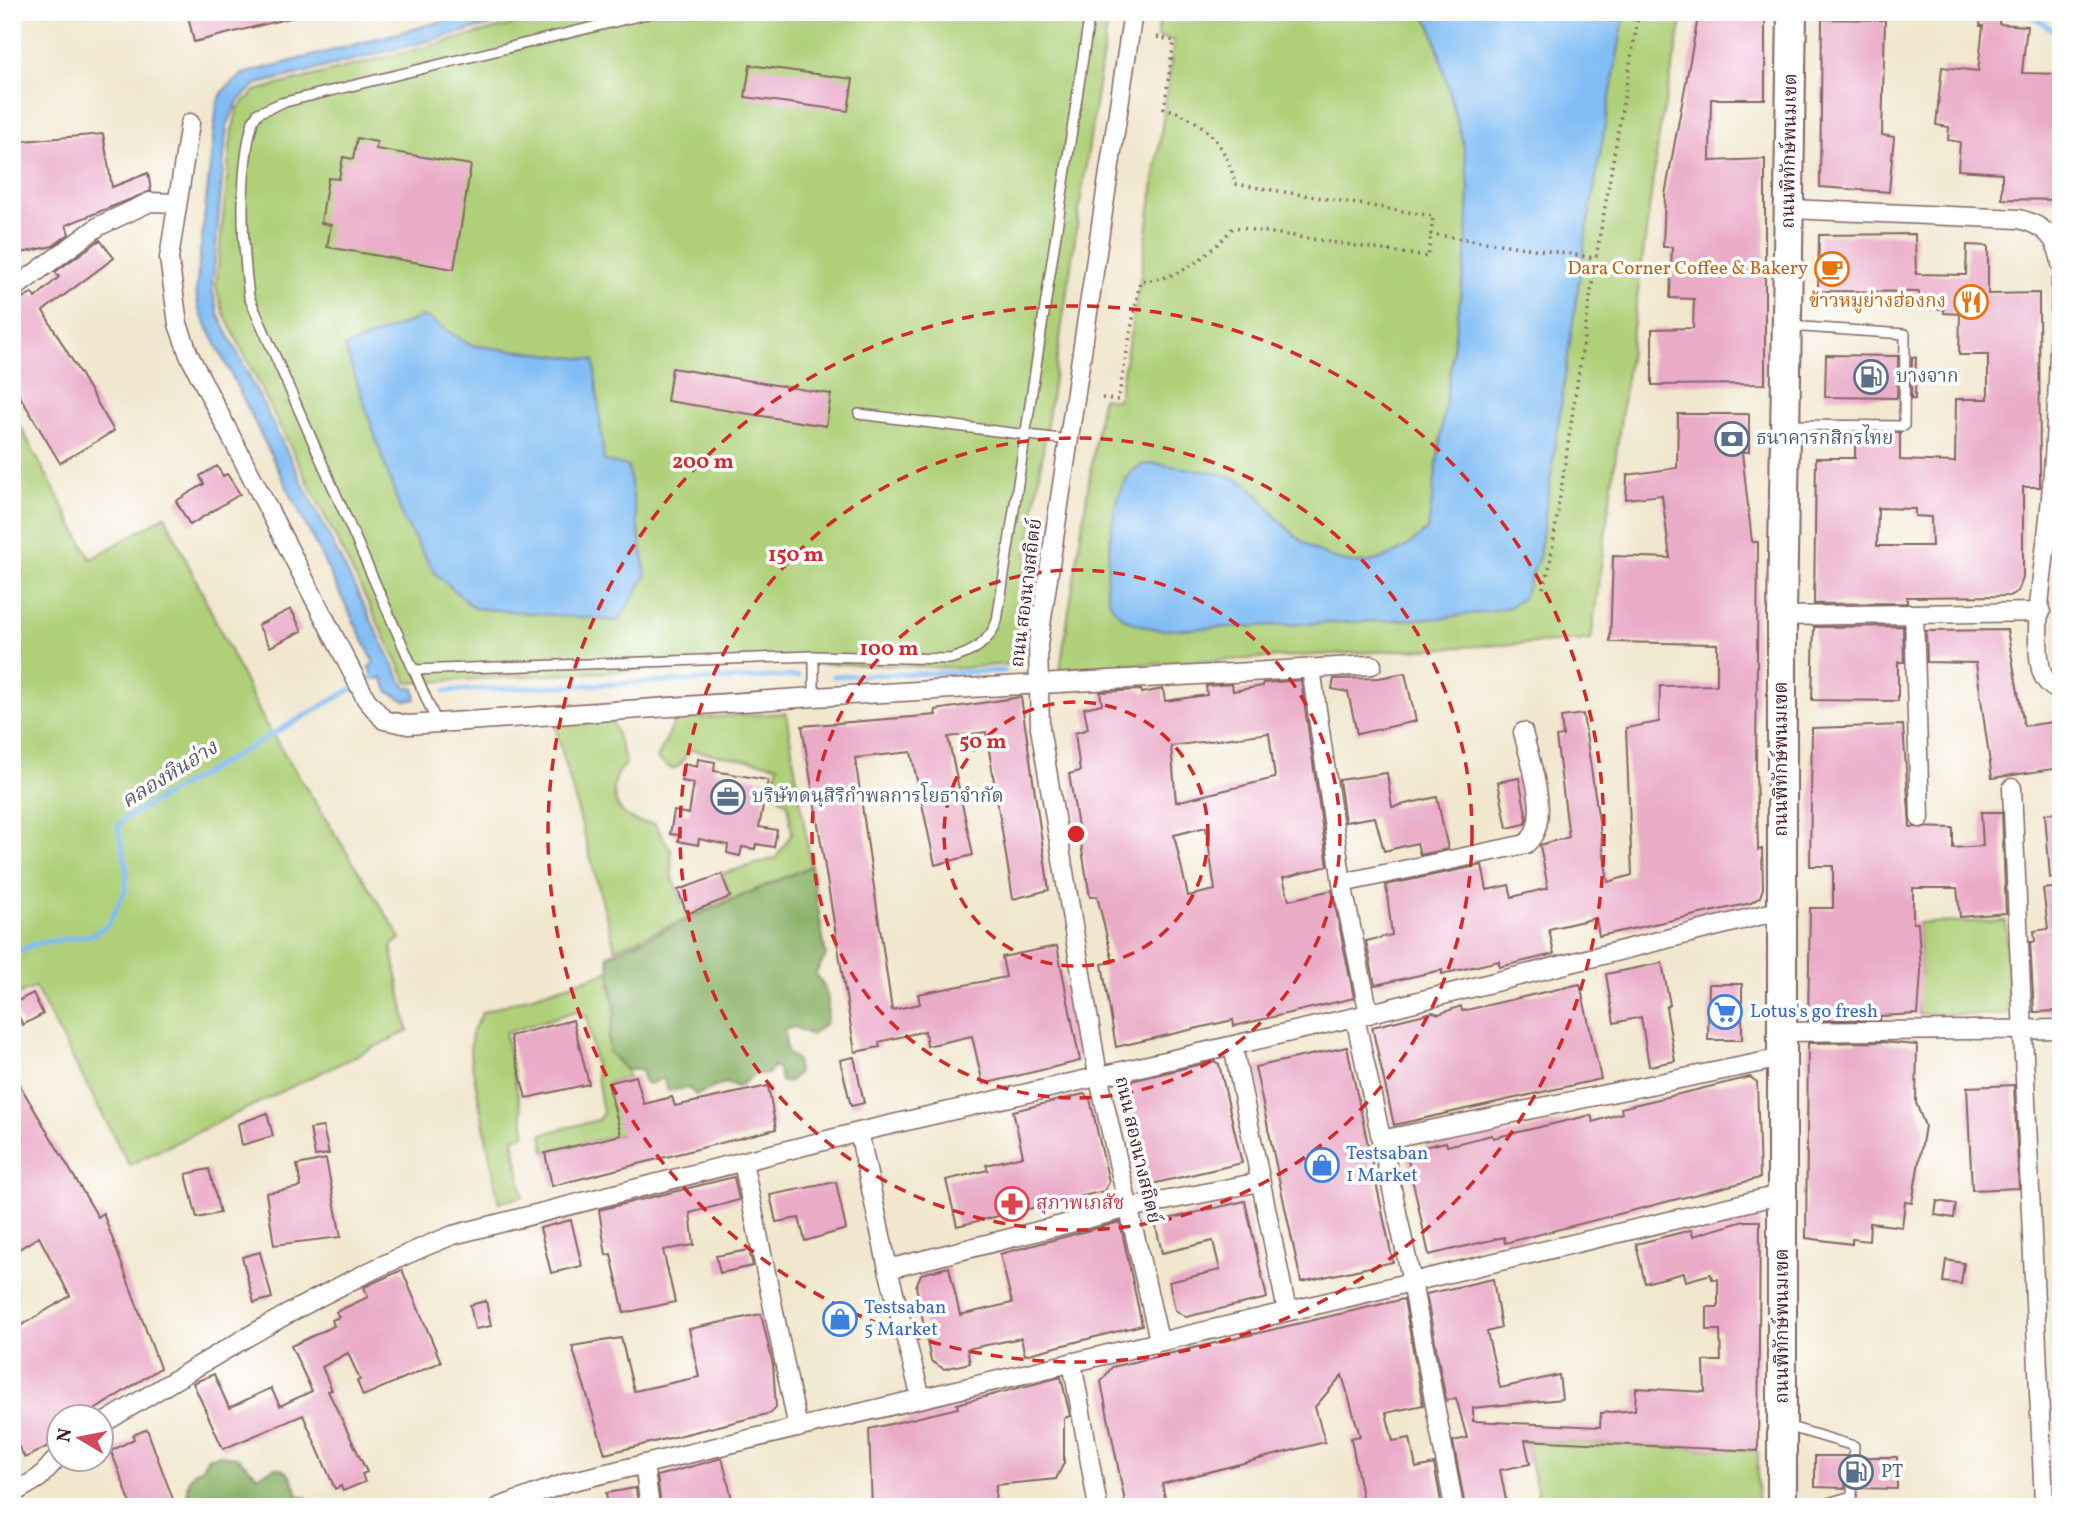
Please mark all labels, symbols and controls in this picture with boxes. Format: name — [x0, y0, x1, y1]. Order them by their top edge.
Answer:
street label: ถนนพิทักษ์พนมเขต — [1776, 73, 1804, 229]
cafe icon: Dara Corner Coffee & Bakery — [1813, 250, 1851, 288]
place label: Dara Corner Coffee & Bakery — [1567, 256, 1808, 282]
restaurant icon: ข้าวหมูย่างฮ่องกง — [1952, 283, 1990, 321]
place label: ข้าวหมูย่างฮ่องกง — [1809, 289, 1946, 315]
fuel station icon: บางจาก — [1852, 358, 1890, 396]
place label: บางจาก — [1896, 364, 1959, 390]
bank icon: ธนาคารกสิกรไทย — [1713, 420, 1751, 458]
place label: ธนาคารกสิกรไทย — [1756, 424, 1893, 452]
text: 200 m — [672, 448, 734, 477]
street label: ถนน สองนางสถิตย์ — [1005, 517, 1049, 669]
text: 150 m — [768, 541, 824, 570]
text: 100 m — [859, 635, 919, 664]
street label: ถนนพิทักษ์พนมเขต — [1769, 681, 1795, 837]
text: 50 m — [959, 728, 1007, 757]
water label: คลองหินอ่าง — [116, 733, 225, 816]
office icon: บริษัทดนุสิริกำพลการโยธาจำกัด — [709, 778, 747, 816]
place label: บริษัทดนุสิริกำพลการโยธาจำกัด — [752, 781, 1004, 810]
centre of rings — [1064, 822, 1088, 846]
supermarket icon: Lotus's go fresh — [1706, 993, 1744, 1031]
place label: Lotus's go fresh — [1750, 999, 1878, 1025]
street label: ถนน สองนางสถิตย์ — [1107, 1074, 1167, 1226]
place label: Testsaban 1 Market — [1346, 1141, 1428, 1189]
shop icon: Testsaban 1 Market — [1303, 1146, 1341, 1184]
pharmacy icon: สุภาพเภสัช — [993, 1185, 1031, 1223]
place label: สุภาพเภสัช — [1036, 1191, 1124, 1217]
street label: ถนนพิทักษ์พนมเขต — [1770, 1248, 1796, 1404]
place label: Testsaban 5 Market — [864, 1295, 946, 1343]
shop icon: Testsaban 5 Market — [821, 1300, 859, 1338]
north arrow — [46, 1404, 116, 1474]
text: N — [51, 1426, 79, 1444]
fuel station icon: PT — [1837, 1453, 1875, 1491]
place label: PT — [1881, 1459, 1903, 1485]

